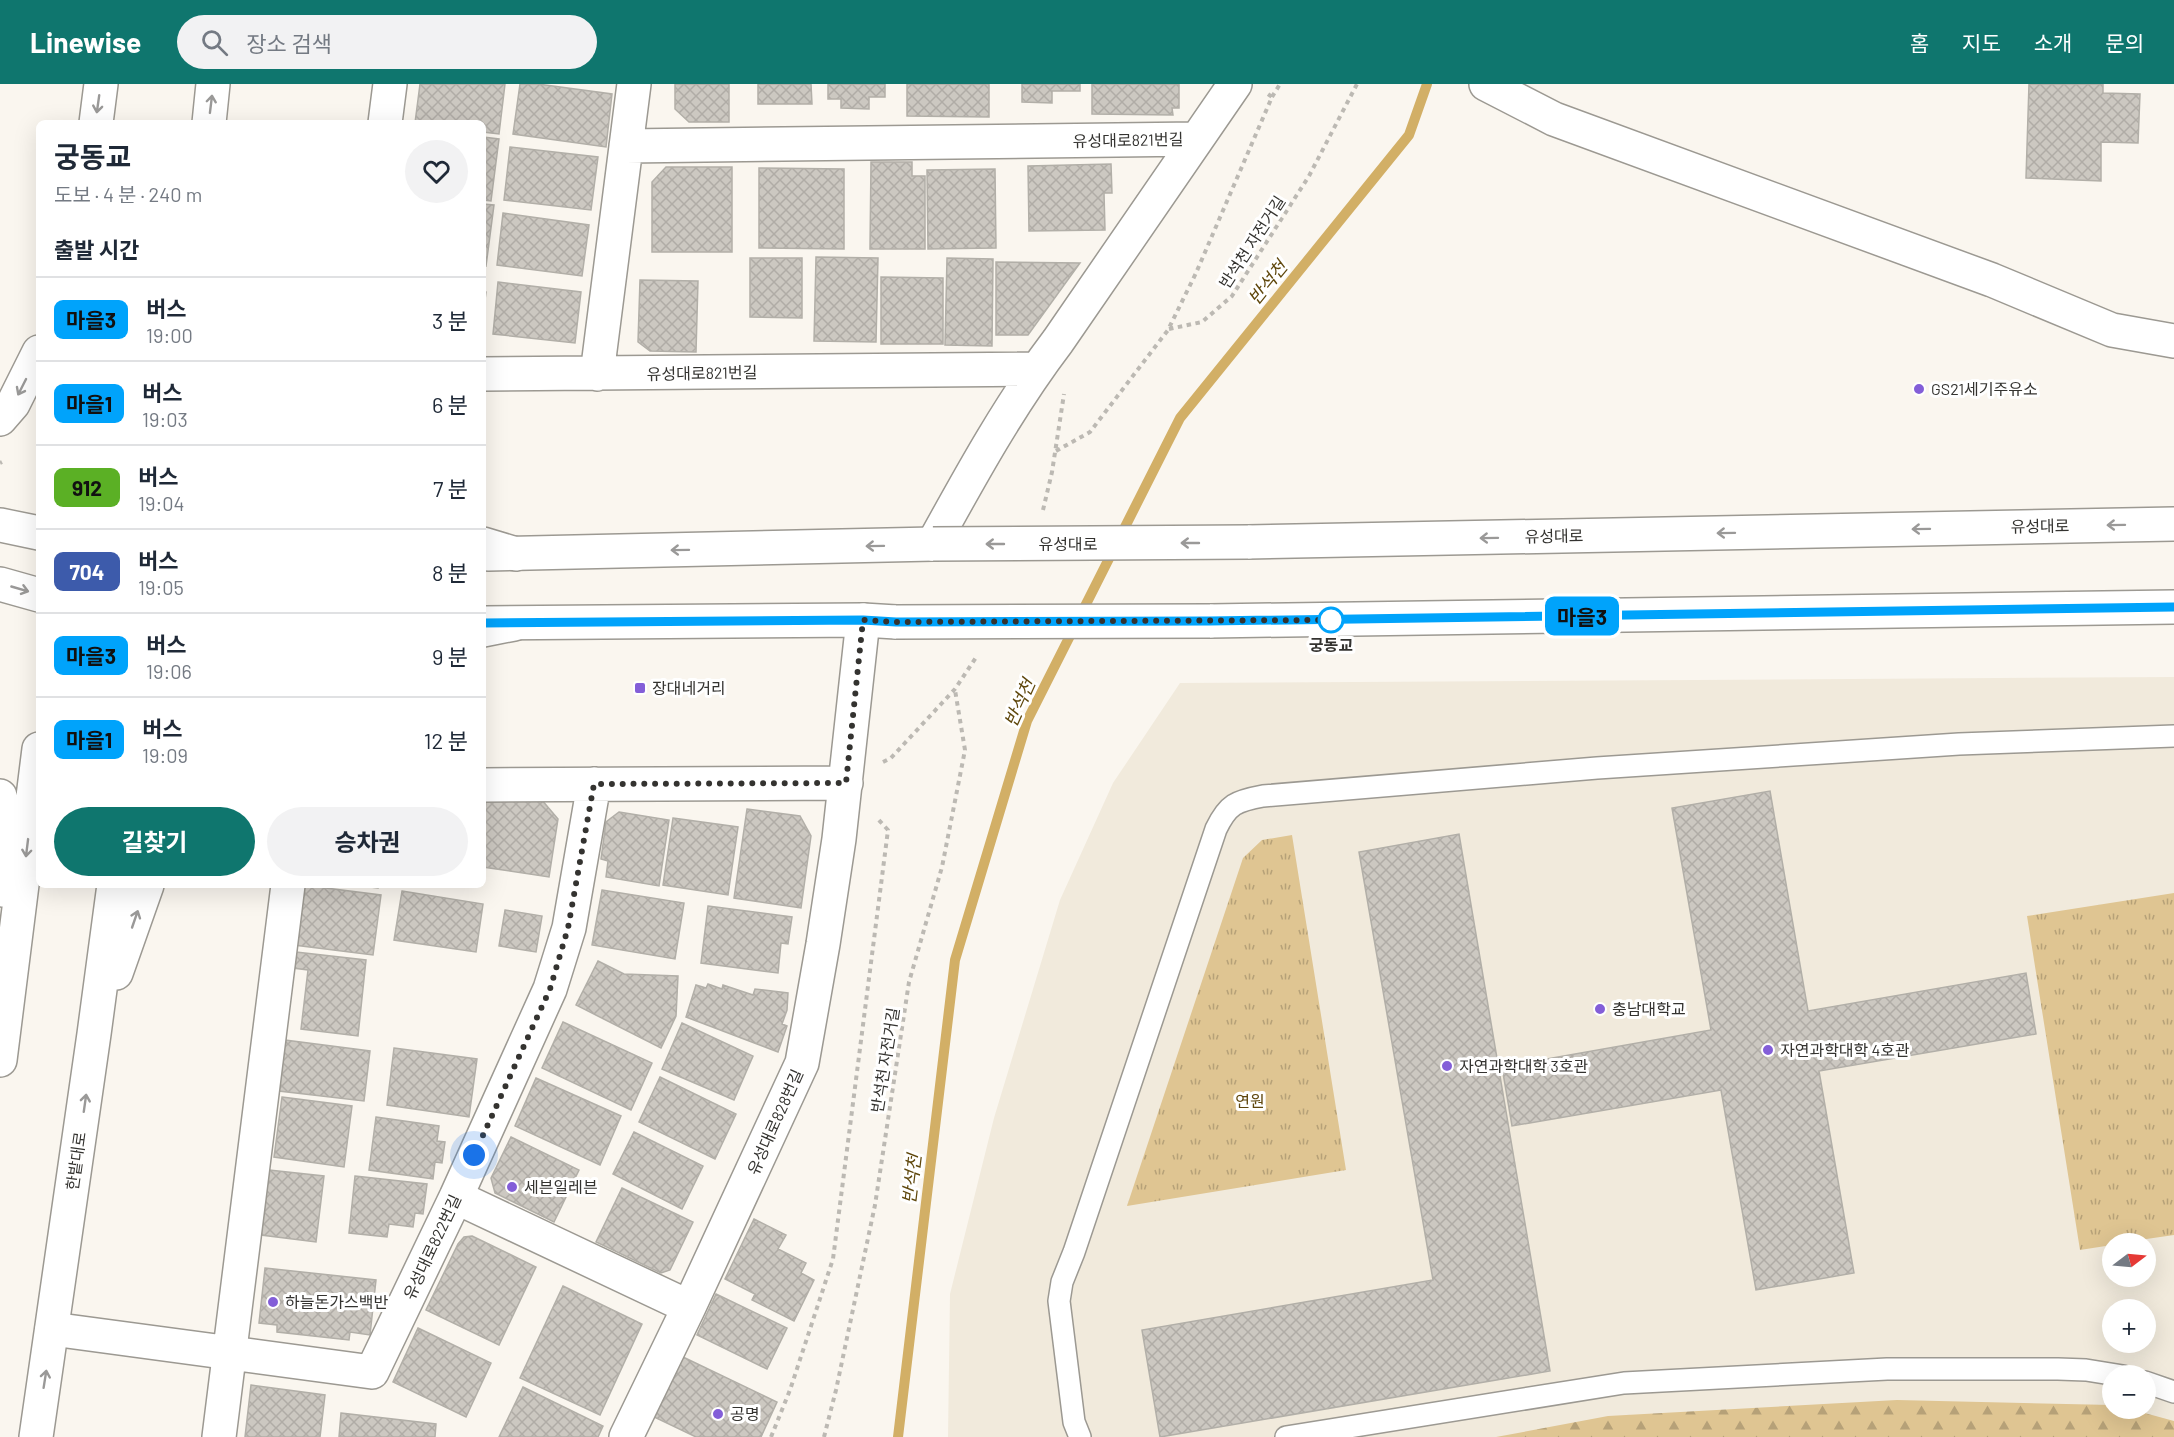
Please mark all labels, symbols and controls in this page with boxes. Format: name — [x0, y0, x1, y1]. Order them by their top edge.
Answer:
search box — [177, 15, 597, 69]
text: Linewise — [30, 25, 141, 59]
icon: search — [198, 26, 231, 59]
text: 장소 검색 — [246, 30, 332, 56]
text: 홈 — [1910, 30, 1929, 55]
text: 지도 — [1962, 30, 2001, 55]
text: 소개 — [2034, 30, 2072, 55]
text: 문의 — [2105, 30, 2144, 55]
one-way arrow — [93, 93, 104, 113]
one-way arrow — [206, 94, 217, 114]
street label: 유성대로821번길 — [1073, 129, 1183, 150]
text: 궁동교 — [54, 139, 131, 173]
button: heart — [405, 140, 468, 203]
text: 도보 · 4 분 · 240 m — [54, 182, 202, 206]
street label: 반석천 자전거길 — [1215, 192, 1289, 292]
text: 출발 시간 — [54, 236, 139, 262]
water label: 반석천 — [1244, 257, 1292, 309]
text: 버스 — [146, 295, 186, 321]
text: 마을3 — [66, 307, 116, 332]
text: 3 분 — [432, 307, 468, 333]
text: 19:00 — [146, 323, 193, 347]
street label: 유성대로821번길 — [647, 362, 757, 383]
one-way arrow — [15, 378, 27, 396]
text: 버스 — [142, 379, 183, 405]
place label: GS21세기주유소 — [1931, 379, 2038, 398]
marker: GS21세기주유소 — [1912, 382, 1926, 396]
text: 마을1 — [66, 391, 112, 416]
text: 6 분 — [432, 391, 468, 417]
text: 19:03 — [142, 407, 188, 431]
text: 버스 — [138, 463, 178, 489]
text: 912 — [72, 475, 102, 500]
text: 7 분 — [433, 475, 468, 501]
text: 19:04 — [138, 491, 185, 515]
street label: 유성대로 — [2010, 515, 2070, 536]
one-way arrow — [2106, 519, 2126, 531]
one-way arrow — [1911, 523, 1931, 535]
street label: 유성대로 — [1524, 525, 1584, 546]
one-way arrow — [1716, 527, 1736, 539]
one-way arrow — [1479, 532, 1499, 543]
street label: 유성대로 — [1039, 534, 1098, 553]
one-way arrow — [1180, 537, 1200, 549]
one-way arrow — [985, 538, 1005, 550]
one-way arrow — [865, 540, 885, 552]
one-way arrow — [670, 545, 690, 556]
text: 버스 — [138, 547, 178, 573]
text: 704 — [69, 559, 105, 584]
text: 8 분 — [432, 559, 468, 585]
text: 19:05 — [138, 575, 184, 599]
one-way arrow — [10, 584, 29, 595]
line badge: 마을3 — [1548, 596, 1616, 636]
text: 마을3 — [1557, 604, 1607, 629]
marker: 궁동교 — [1318, 607, 1344, 633]
text: 버스 — [146, 631, 186, 657]
place label: 궁동교 — [1309, 635, 1353, 654]
text: 마을3 — [66, 643, 116, 668]
text: 9 분 — [432, 643, 468, 669]
text: 19:06 — [146, 659, 192, 683]
water label: 반석천 — [999, 673, 1040, 730]
place label: 장대네거리 — [652, 678, 726, 697]
marker: 장대네거리 — [633, 681, 647, 695]
text: 버스 — [142, 715, 183, 741]
text: 마을1 — [66, 727, 112, 752]
text: 12 분 — [424, 727, 468, 753]
text: 19:09 — [142, 743, 188, 767]
button: 길찾기 — [54, 807, 255, 876]
button: 승차권 — [267, 807, 468, 876]
one-way arrow — [21, 838, 32, 858]
one-way arrow — [130, 910, 141, 929]
place label: 충남대학교 — [1612, 999, 1686, 1018]
marker: 충남대학교 — [1593, 1002, 1607, 1016]
street label: 반석천 자전거길 — [867, 1006, 902, 1114]
place label: 자연과학대학 4호관 — [1780, 1040, 1910, 1059]
marker: 자연과학대학 4호관 — [1761, 1043, 1775, 1057]
place label: 자연과학대학 3호관 — [1459, 1056, 1588, 1075]
marker: 자연과학대학 3호관 — [1440, 1059, 1454, 1073]
street label: 유성대로828번길 — [743, 1066, 806, 1178]
park label: 연원 — [1235, 1091, 1265, 1110]
one-way arrow — [79, 1094, 90, 1113]
street label: 한밭대로 — [62, 1130, 89, 1191]
your location — [459, 1140, 489, 1170]
water label: 반석천 — [897, 1150, 925, 1205]
place label: 세븐일레븐 — [524, 1177, 598, 1196]
marker: 세븐일레븐 — [505, 1180, 519, 1194]
street label: 유성대로822번길 — [399, 1191, 464, 1302]
north arrow — [2102, 1233, 2156, 1287]
map controls — [2102, 1233, 2156, 1419]
place label: 하늘돈가스백반 — [285, 1292, 388, 1311]
marker: 하늘돈가스백반 — [266, 1295, 280, 1309]
button: + — [2102, 1299, 2156, 1353]
button: − — [2102, 1365, 2156, 1419]
one-way arrow — [39, 1370, 50, 1390]
place label: 공명 — [730, 1404, 759, 1423]
marker: 공명 — [711, 1407, 725, 1421]

